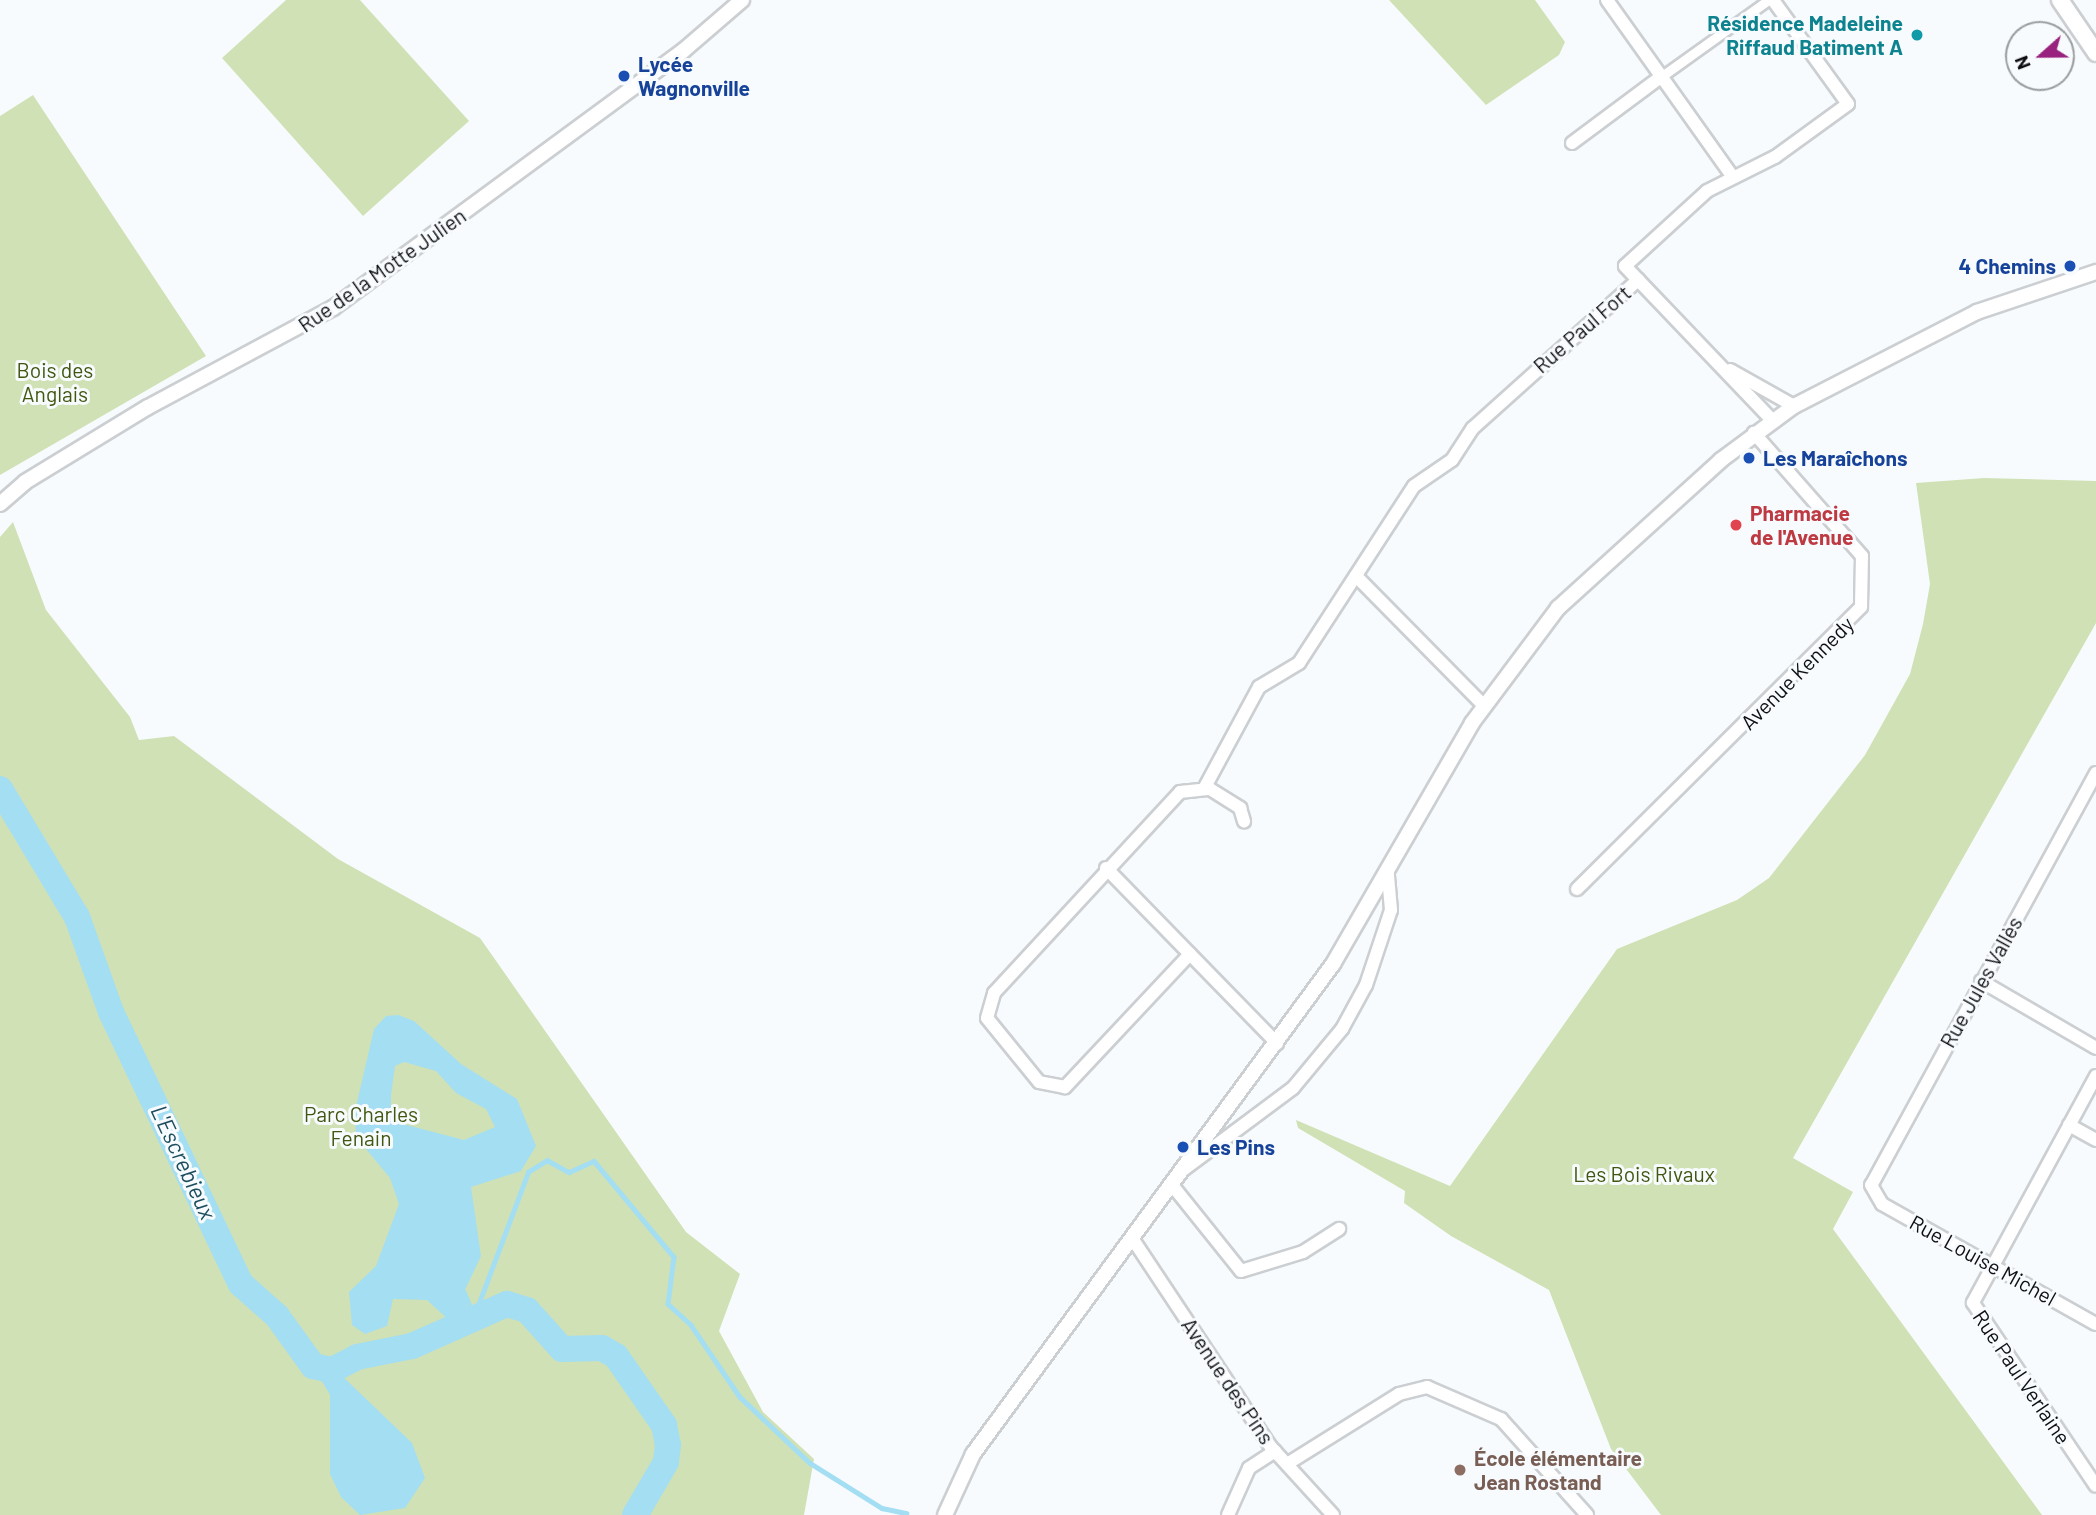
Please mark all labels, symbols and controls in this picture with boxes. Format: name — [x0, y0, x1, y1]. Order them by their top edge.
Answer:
place label: Résidence Madeleine Riffaud Batiment A — [1707, 10, 1903, 60]
north arrow — [2005, 21, 2075, 91]
marker: Résidence Madeleine Riffaud Batiment A — [1909, 27, 1925, 43]
place label: Lycée Wagnonville — [638, 51, 750, 101]
text: N — [2009, 53, 2035, 73]
marker: Lycée Wagnonville — [616, 68, 632, 84]
street label: Rue de la Motte Julien — [293, 203, 471, 337]
place label: 4 Chemins — [1959, 253, 2056, 279]
marker: 4 Chemins — [2062, 258, 2078, 274]
street label: Rue Paul Fort — [1528, 280, 1636, 378]
park label: Bois des Anglais — [17, 357, 93, 407]
place label: Les Maraîchons — [1763, 445, 1908, 471]
marker: Les Maraîchons — [1741, 450, 1757, 466]
place label: Pharmacie de l'Avenue — [1750, 500, 1853, 550]
marker: Pharmacie de l'Avenue — [1728, 517, 1744, 533]
street label: Avenue Kennedy — [1735, 611, 1859, 735]
street label: Rue Jules Vallès — [1935, 912, 2027, 1052]
water label: L'Escrebieux — [146, 1101, 222, 1223]
park label: Parc Charles Fenain — [304, 1101, 418, 1151]
place label: Les Pins — [1197, 1134, 1275, 1160]
marker: Les Pins — [1175, 1139, 1191, 1155]
park label: Les Bois Rivaux — [1573, 1161, 1715, 1187]
street label: Rue Louise Michel — [1905, 1209, 2061, 1311]
street label: Rue Paul Verlaine — [1968, 1305, 2076, 1449]
street label: Avenue des Pins — [1176, 1313, 1280, 1449]
place label: École élémentaire Jean Rostand — [1474, 1445, 1642, 1495]
marker: École élémentaire Jean Rostand — [1452, 1462, 1468, 1478]

